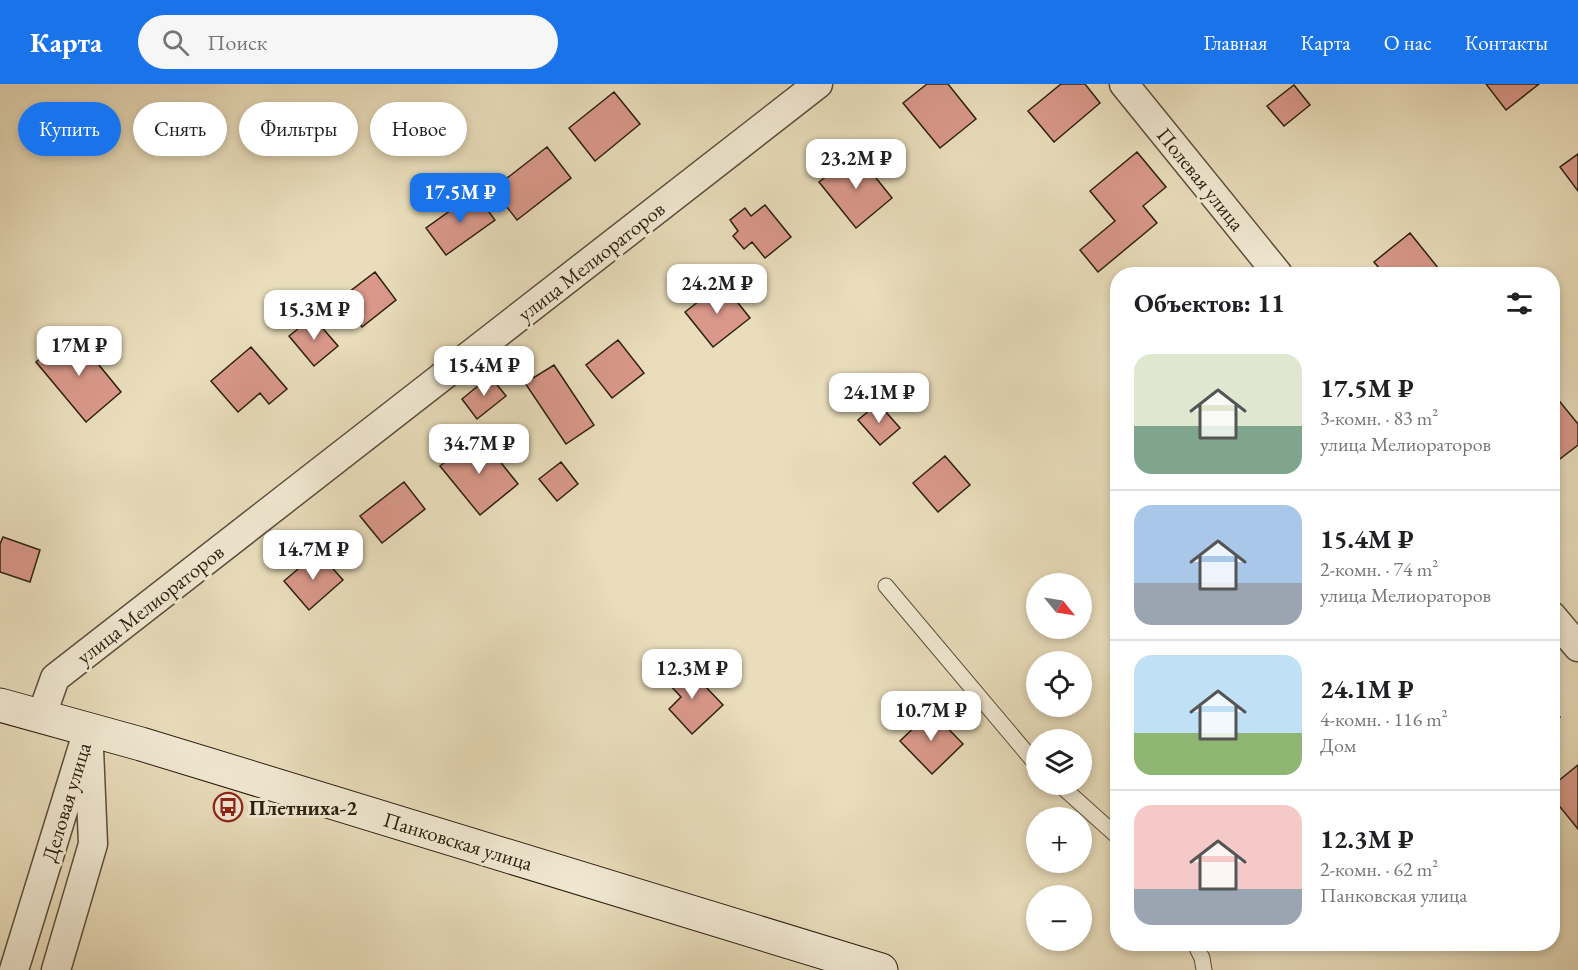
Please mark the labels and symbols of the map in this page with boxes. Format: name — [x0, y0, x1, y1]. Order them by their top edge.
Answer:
street label: Полевая улица — [1151, 122, 1251, 237]
pin: 23.2M ₽ — [801, 139, 911, 190]
pin: 17.5M ₽ — [405, 173, 515, 224]
street label: улица Мелиораторов — [512, 195, 670, 327]
pin: 24.2M ₽ — [662, 264, 772, 315]
pin: 15.3M ₽ — [259, 290, 369, 341]
pin: 17M ₽ — [37, 326, 121, 377]
pin: 15.4M ₽ — [429, 346, 539, 397]
pin: 24.1M ₽ — [824, 373, 934, 424]
pin: 34.7M ₽ — [424, 424, 534, 475]
pin: 14.7M ₽ — [258, 530, 368, 581]
street label: улица Мелиораторов — [71, 538, 229, 670]
north arrow — [1026, 573, 1092, 639]
pin: 12.3M ₽ — [637, 649, 747, 700]
pin: 10.7M ₽ — [876, 691, 986, 742]
street label: Деловая улица — [35, 738, 97, 865]
bus stop icon: Плетниха-2 — [212, 791, 244, 823]
place label: Плетниха-2 — [249, 794, 357, 821]
street label: Панковская улица — [380, 805, 536, 877]

